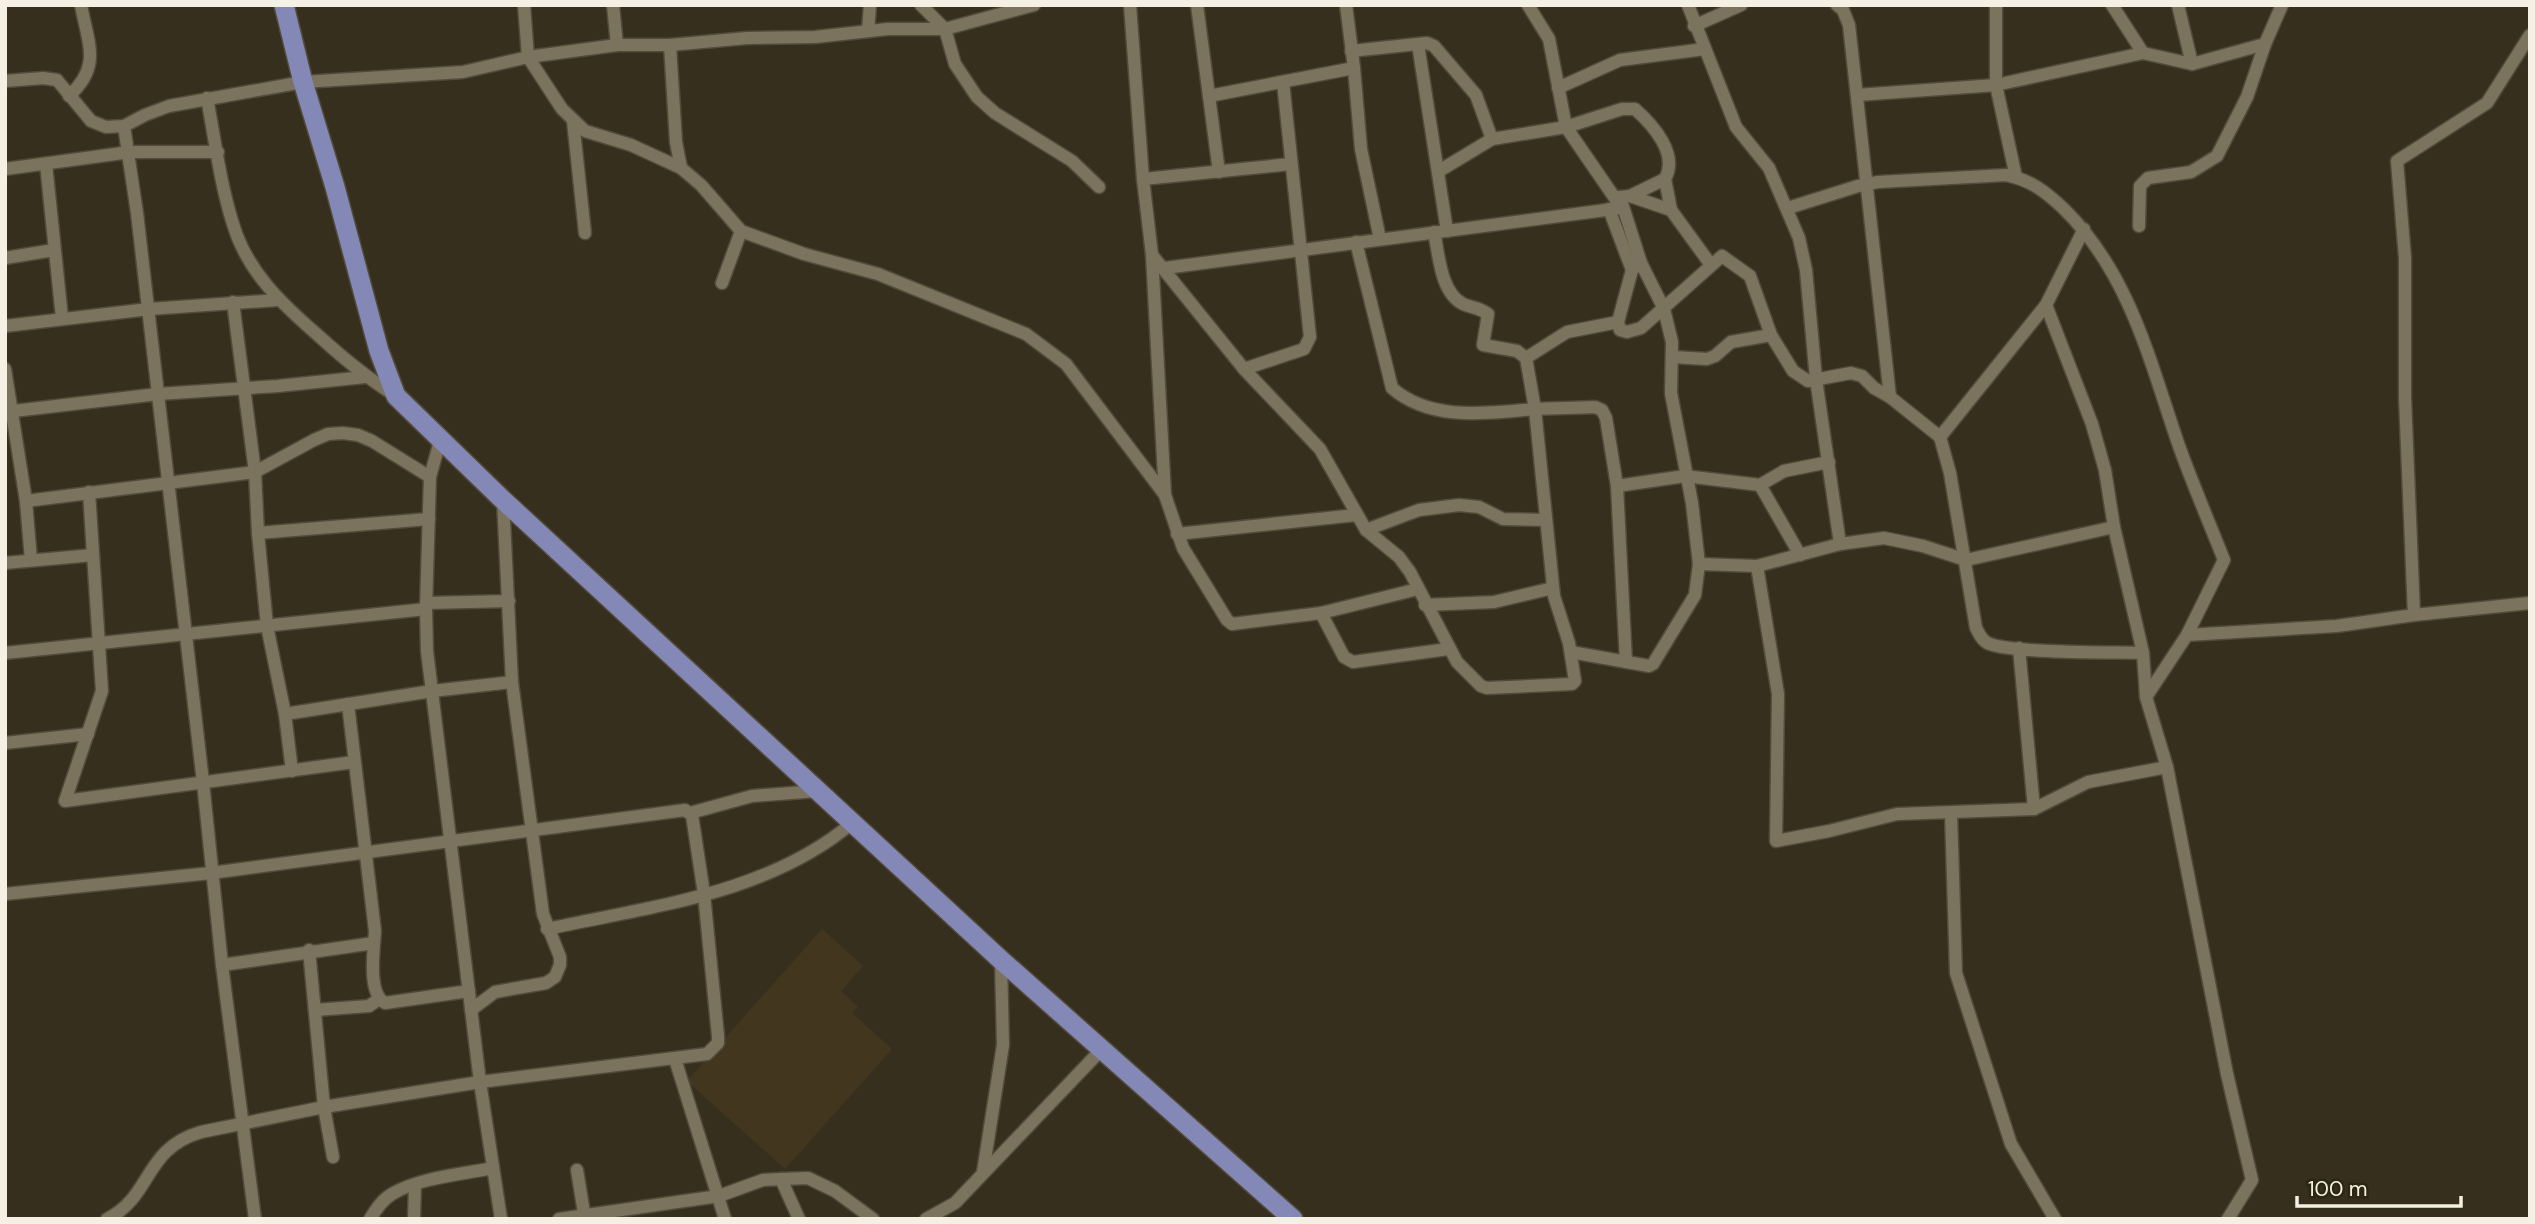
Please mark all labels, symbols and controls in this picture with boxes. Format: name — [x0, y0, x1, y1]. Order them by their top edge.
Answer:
scale bar — [2297, 1164, 2462, 1208]
text: 100 m — [2308, 1175, 2368, 1203]

